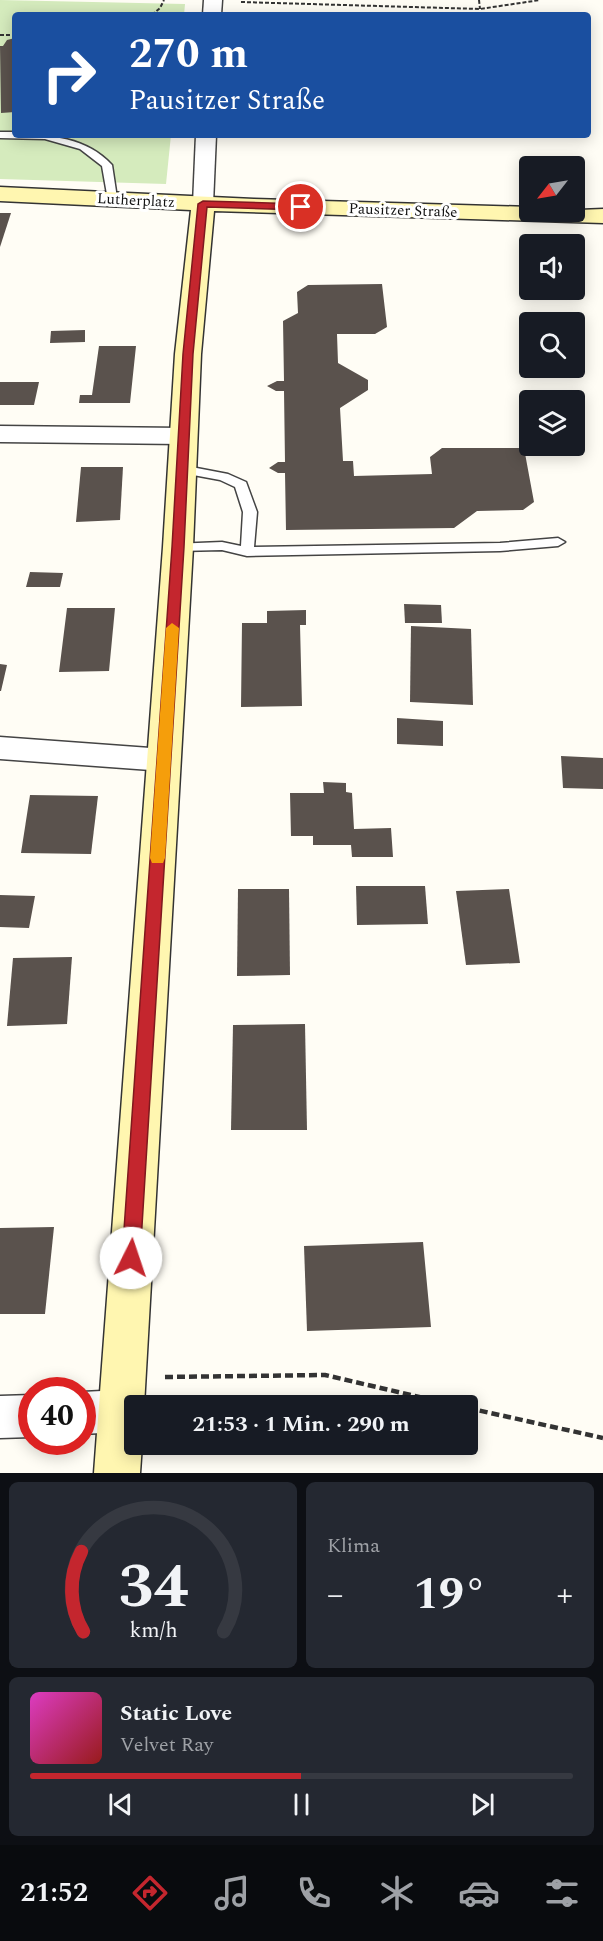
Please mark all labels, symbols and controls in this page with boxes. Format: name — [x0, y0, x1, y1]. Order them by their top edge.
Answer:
text: 270 m — [129, 23, 248, 86]
icon: right — [30, 36, 108, 114]
text: Pausitzer Straße — [129, 80, 325, 122]
north arrow — [519, 156, 585, 222]
map controls — [519, 156, 585, 456]
pin — [275, 181, 326, 232]
street label: Lutherplatz — [96, 187, 175, 214]
icon: arrive — [284, 190, 317, 223]
street label: Pausitzer Straße — [348, 197, 458, 224]
button: sound — [519, 234, 585, 300]
button: search — [519, 312, 585, 378]
button: layers — [519, 390, 585, 456]
position arrow — [99, 1226, 163, 1290]
speed limit sign: 40 — [18, 1377, 96, 1455]
text: 21:53 · 1 Min. · 290 m — [192, 1408, 410, 1441]
text: Klima — [327, 1531, 380, 1561]
text: 34 — [118, 1540, 188, 1635]
text: 19° — [414, 1560, 487, 1629]
text: − — [327, 1570, 344, 1620]
text: + — [557, 1570, 573, 1620]
text: km/h — [129, 1614, 177, 1647]
text: Static Love — [120, 1697, 232, 1730]
text: Velvet Ray — [120, 1730, 213, 1760]
icon: previous — [104, 1788, 137, 1821]
icon: pause — [285, 1788, 318, 1821]
icon: next — [466, 1788, 499, 1821]
text: 21:52 — [20, 1872, 88, 1914]
icon: directions — [129, 1872, 171, 1914]
icon: music — [211, 1872, 253, 1914]
icon: phone — [293, 1872, 335, 1914]
icon: climate — [376, 1872, 418, 1914]
icon: car — [458, 1872, 500, 1914]
icon: filters — [541, 1872, 583, 1914]

